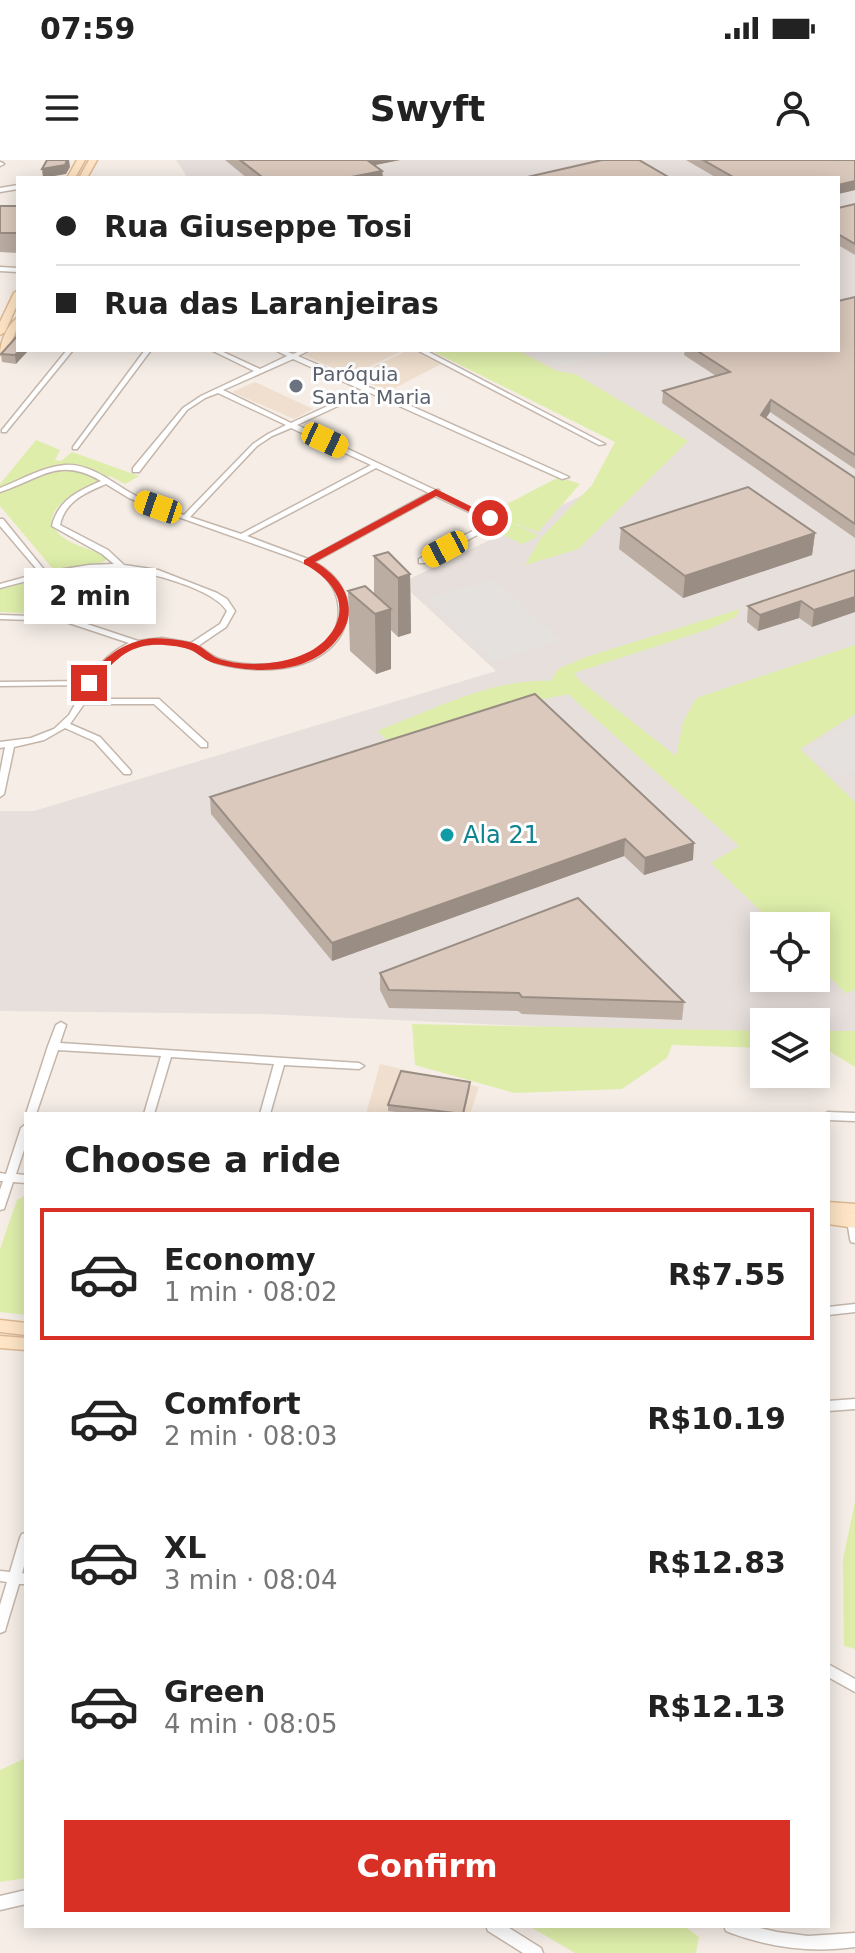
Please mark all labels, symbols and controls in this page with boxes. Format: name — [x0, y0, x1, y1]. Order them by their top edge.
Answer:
text: 07:59 — [40, 11, 136, 46]
icon: menu — [40, 86, 84, 130]
icon: person — [771, 86, 815, 130]
text: Swyft — [370, 88, 485, 129]
text: Rua Giuseppe Tosi — [104, 209, 413, 244]
text: Rua das Laranjeiras — [104, 286, 439, 321]
place label: Paróquia Santa Maria — [312, 362, 432, 409]
marker: Paróquia Santa Maria — [287, 377, 305, 395]
car — [298, 419, 352, 461]
car — [131, 488, 185, 526]
route start — [472, 500, 508, 536]
car — [418, 527, 472, 571]
callout: 2 min — [23, 567, 155, 623]
text: 2 min — [49, 581, 131, 611]
route end — [71, 665, 107, 701]
place label: Ala 21 — [463, 821, 539, 849]
marker: Ala 21 — [438, 826, 456, 844]
map controls — [750, 912, 830, 1088]
button: locate — [750, 912, 830, 992]
button: layers — [750, 1008, 830, 1088]
text: Choose a ride — [64, 1139, 341, 1180]
icon: car — [68, 1238, 140, 1310]
text: Economy — [164, 1242, 316, 1277]
text: R$7.55 — [668, 1257, 786, 1292]
text: 1 min · 08:02 — [164, 1277, 338, 1307]
icon: car — [68, 1382, 140, 1454]
text: Comfort — [164, 1386, 301, 1421]
text: R$10.19 — [647, 1401, 786, 1436]
text: 2 min · 08:03 — [164, 1421, 338, 1451]
icon: car — [68, 1526, 140, 1598]
text: XL — [164, 1530, 206, 1565]
text: R$12.83 — [647, 1545, 786, 1580]
text: 3 min · 08:04 — [164, 1565, 338, 1595]
icon: car — [68, 1670, 140, 1742]
text: Green — [164, 1674, 265, 1709]
text: R$12.13 — [647, 1689, 786, 1724]
text: 4 min · 08:05 — [164, 1709, 338, 1739]
button: Confirm — [64, 1820, 790, 1912]

